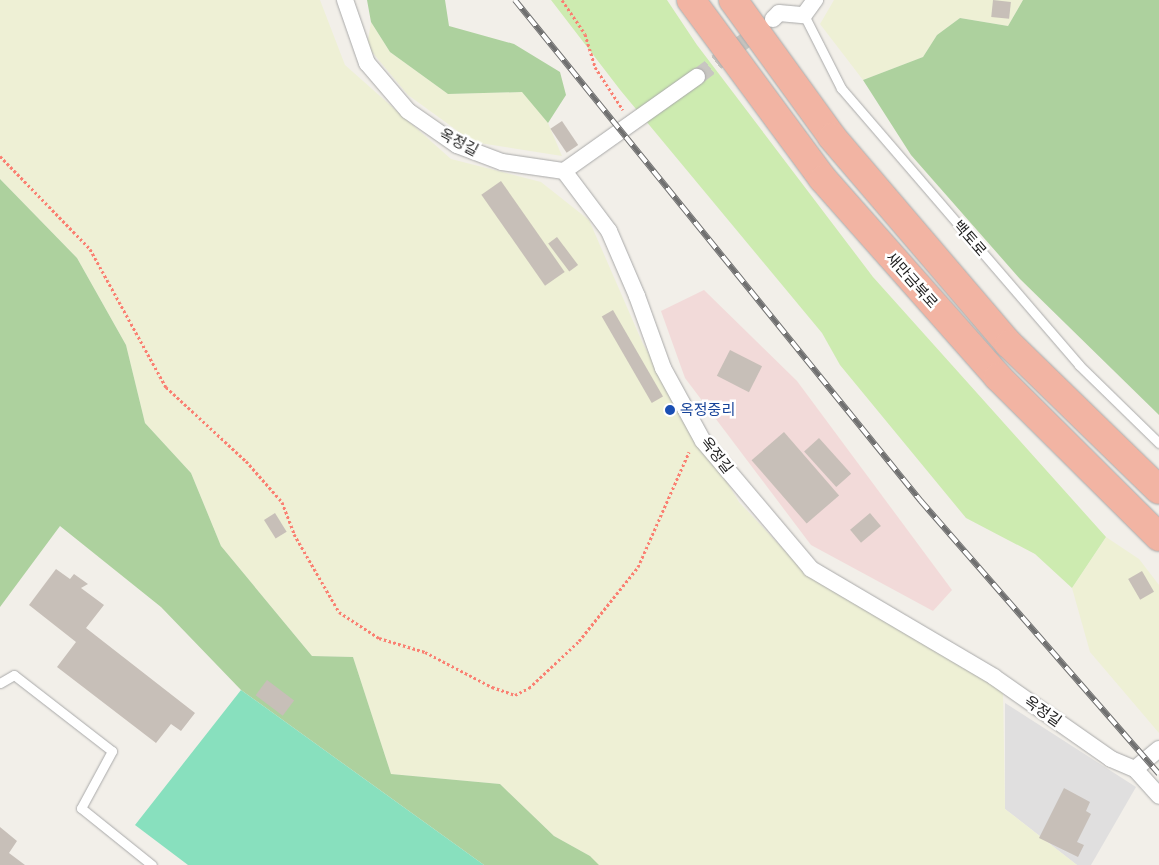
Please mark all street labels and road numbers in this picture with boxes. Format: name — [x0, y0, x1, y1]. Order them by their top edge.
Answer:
street label: 옥정길 — [436, 124, 482, 160]
street label: 백토로 — [950, 216, 990, 260]
street label: 새만금북로 — [882, 248, 942, 312]
street label: 옥정길 — [697, 433, 737, 477]
street label: 옥정길 — [1021, 692, 1065, 730]

